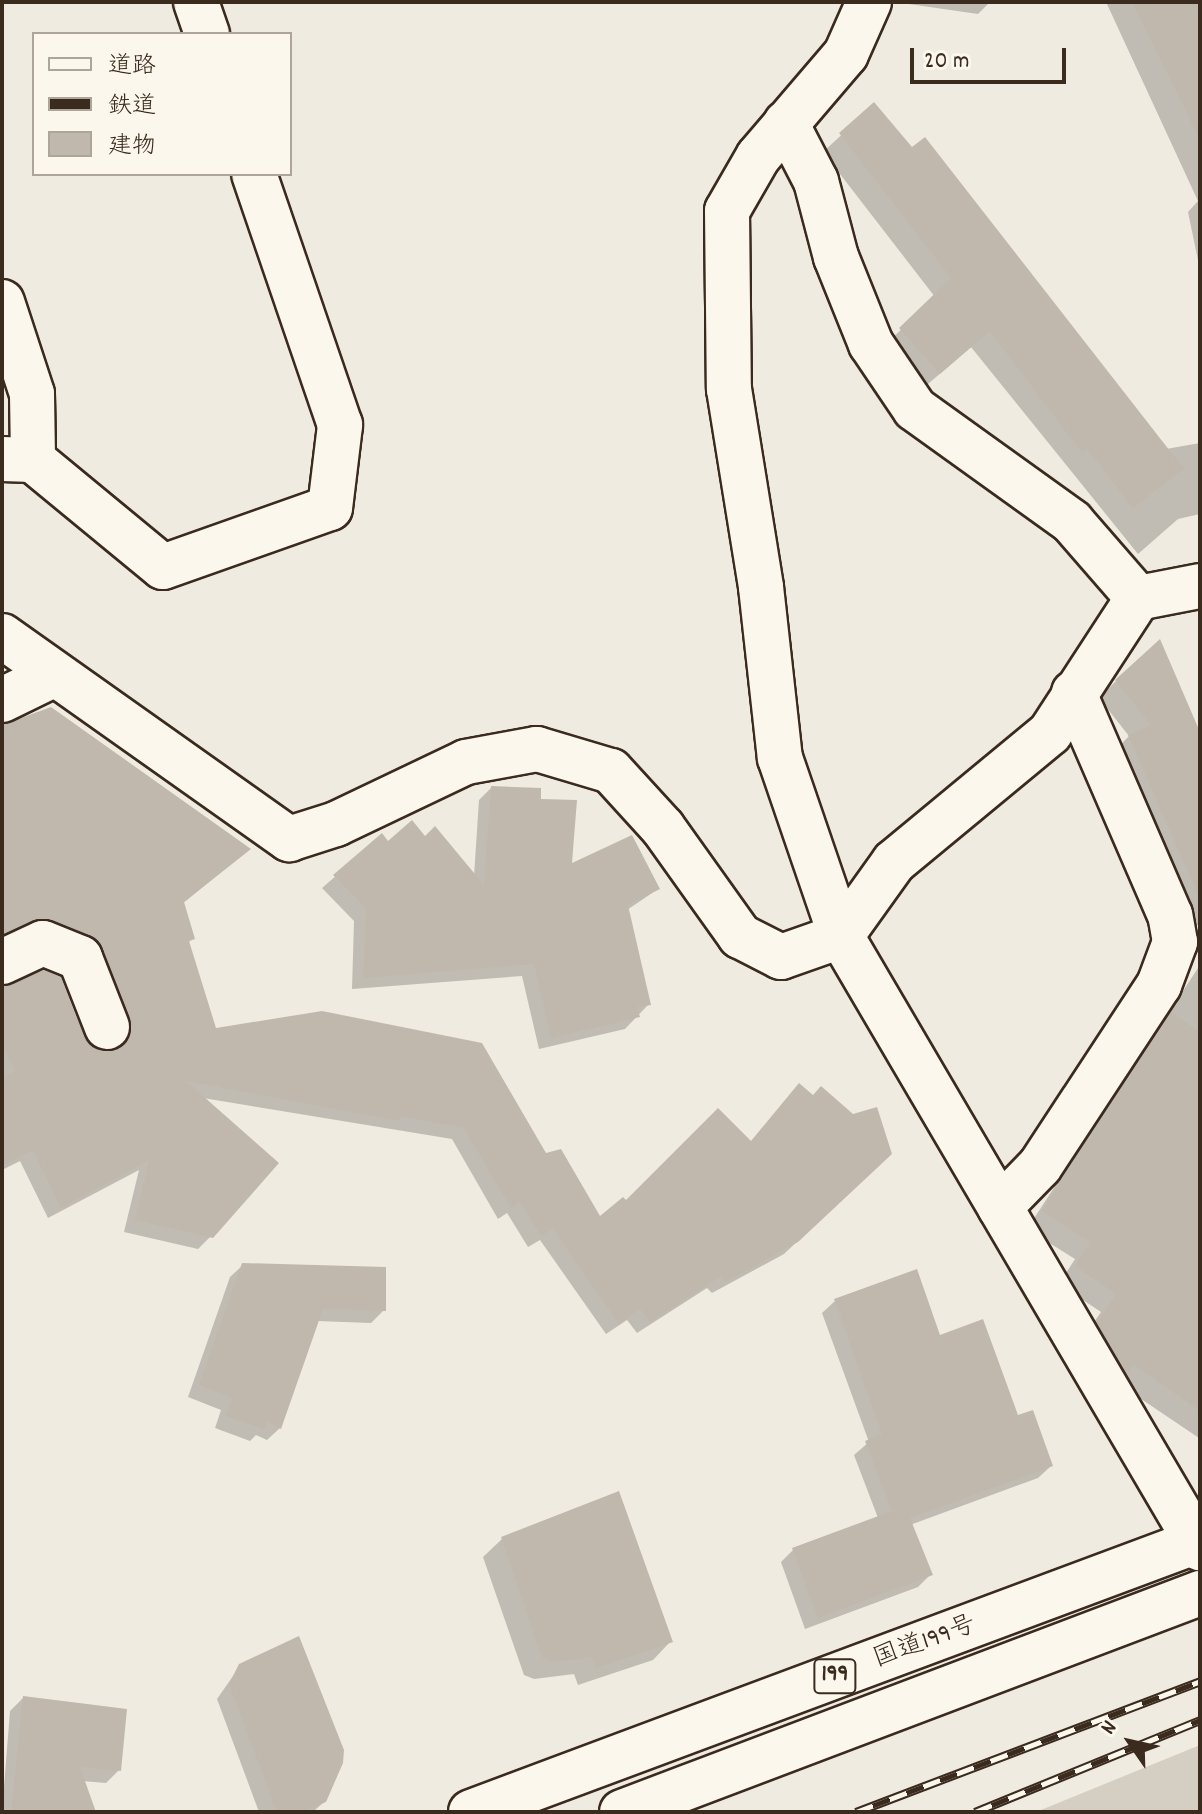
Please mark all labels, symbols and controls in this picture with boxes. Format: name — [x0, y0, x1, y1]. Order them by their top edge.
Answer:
legend — [32, 32, 292, 176]
scale bar — [914, 32, 1070, 82]
text: 20 m — [924, 45, 970, 79]
text: 道路 — [108, 50, 156, 84]
text: 鉄道 — [108, 90, 156, 124]
text: 建物 — [108, 130, 156, 164]
street label: 国道199号 — [869, 1610, 981, 1676]
road number: 199 — [813, 1656, 857, 1696]
north arrow — [1090, 1702, 1170, 1782]
text: N — [1094, 1715, 1126, 1741]

